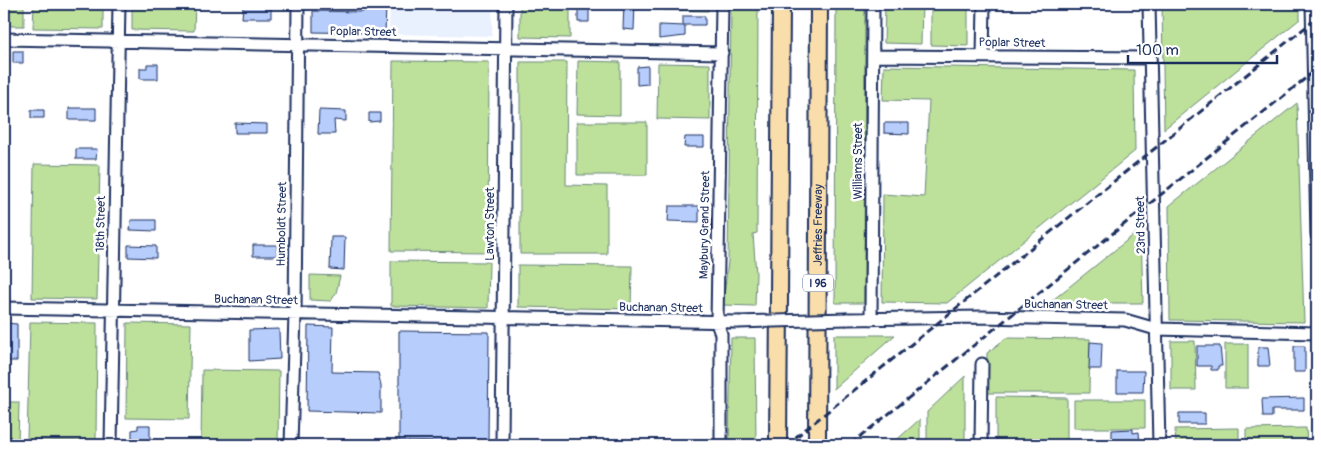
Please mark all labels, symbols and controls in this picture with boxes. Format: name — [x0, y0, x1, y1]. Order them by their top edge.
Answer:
street label: Poplar Street — [330, 24, 397, 40]
scale bar — [1128, 32, 1277, 64]
street label: Poplar Street — [979, 35, 1046, 51]
text: 100 m — [1136, 41, 1179, 60]
street label: Williams Street — [851, 122, 866, 199]
street label: Maybury Grand Street — [697, 170, 713, 279]
street label: Humboldt Street — [274, 181, 290, 267]
street label: Jeffries Freeway — [810, 184, 826, 266]
street label: Lawton Street — [483, 187, 498, 261]
street label: 18th Street — [93, 196, 109, 252]
street label: 23rd Street — [1133, 196, 1149, 254]
road number: I 96 — [803, 274, 833, 292]
street label: Buchanan Street — [214, 292, 298, 308]
street label: Buchanan Street — [1024, 297, 1108, 313]
street label: Buchanan Street — [619, 300, 703, 316]

